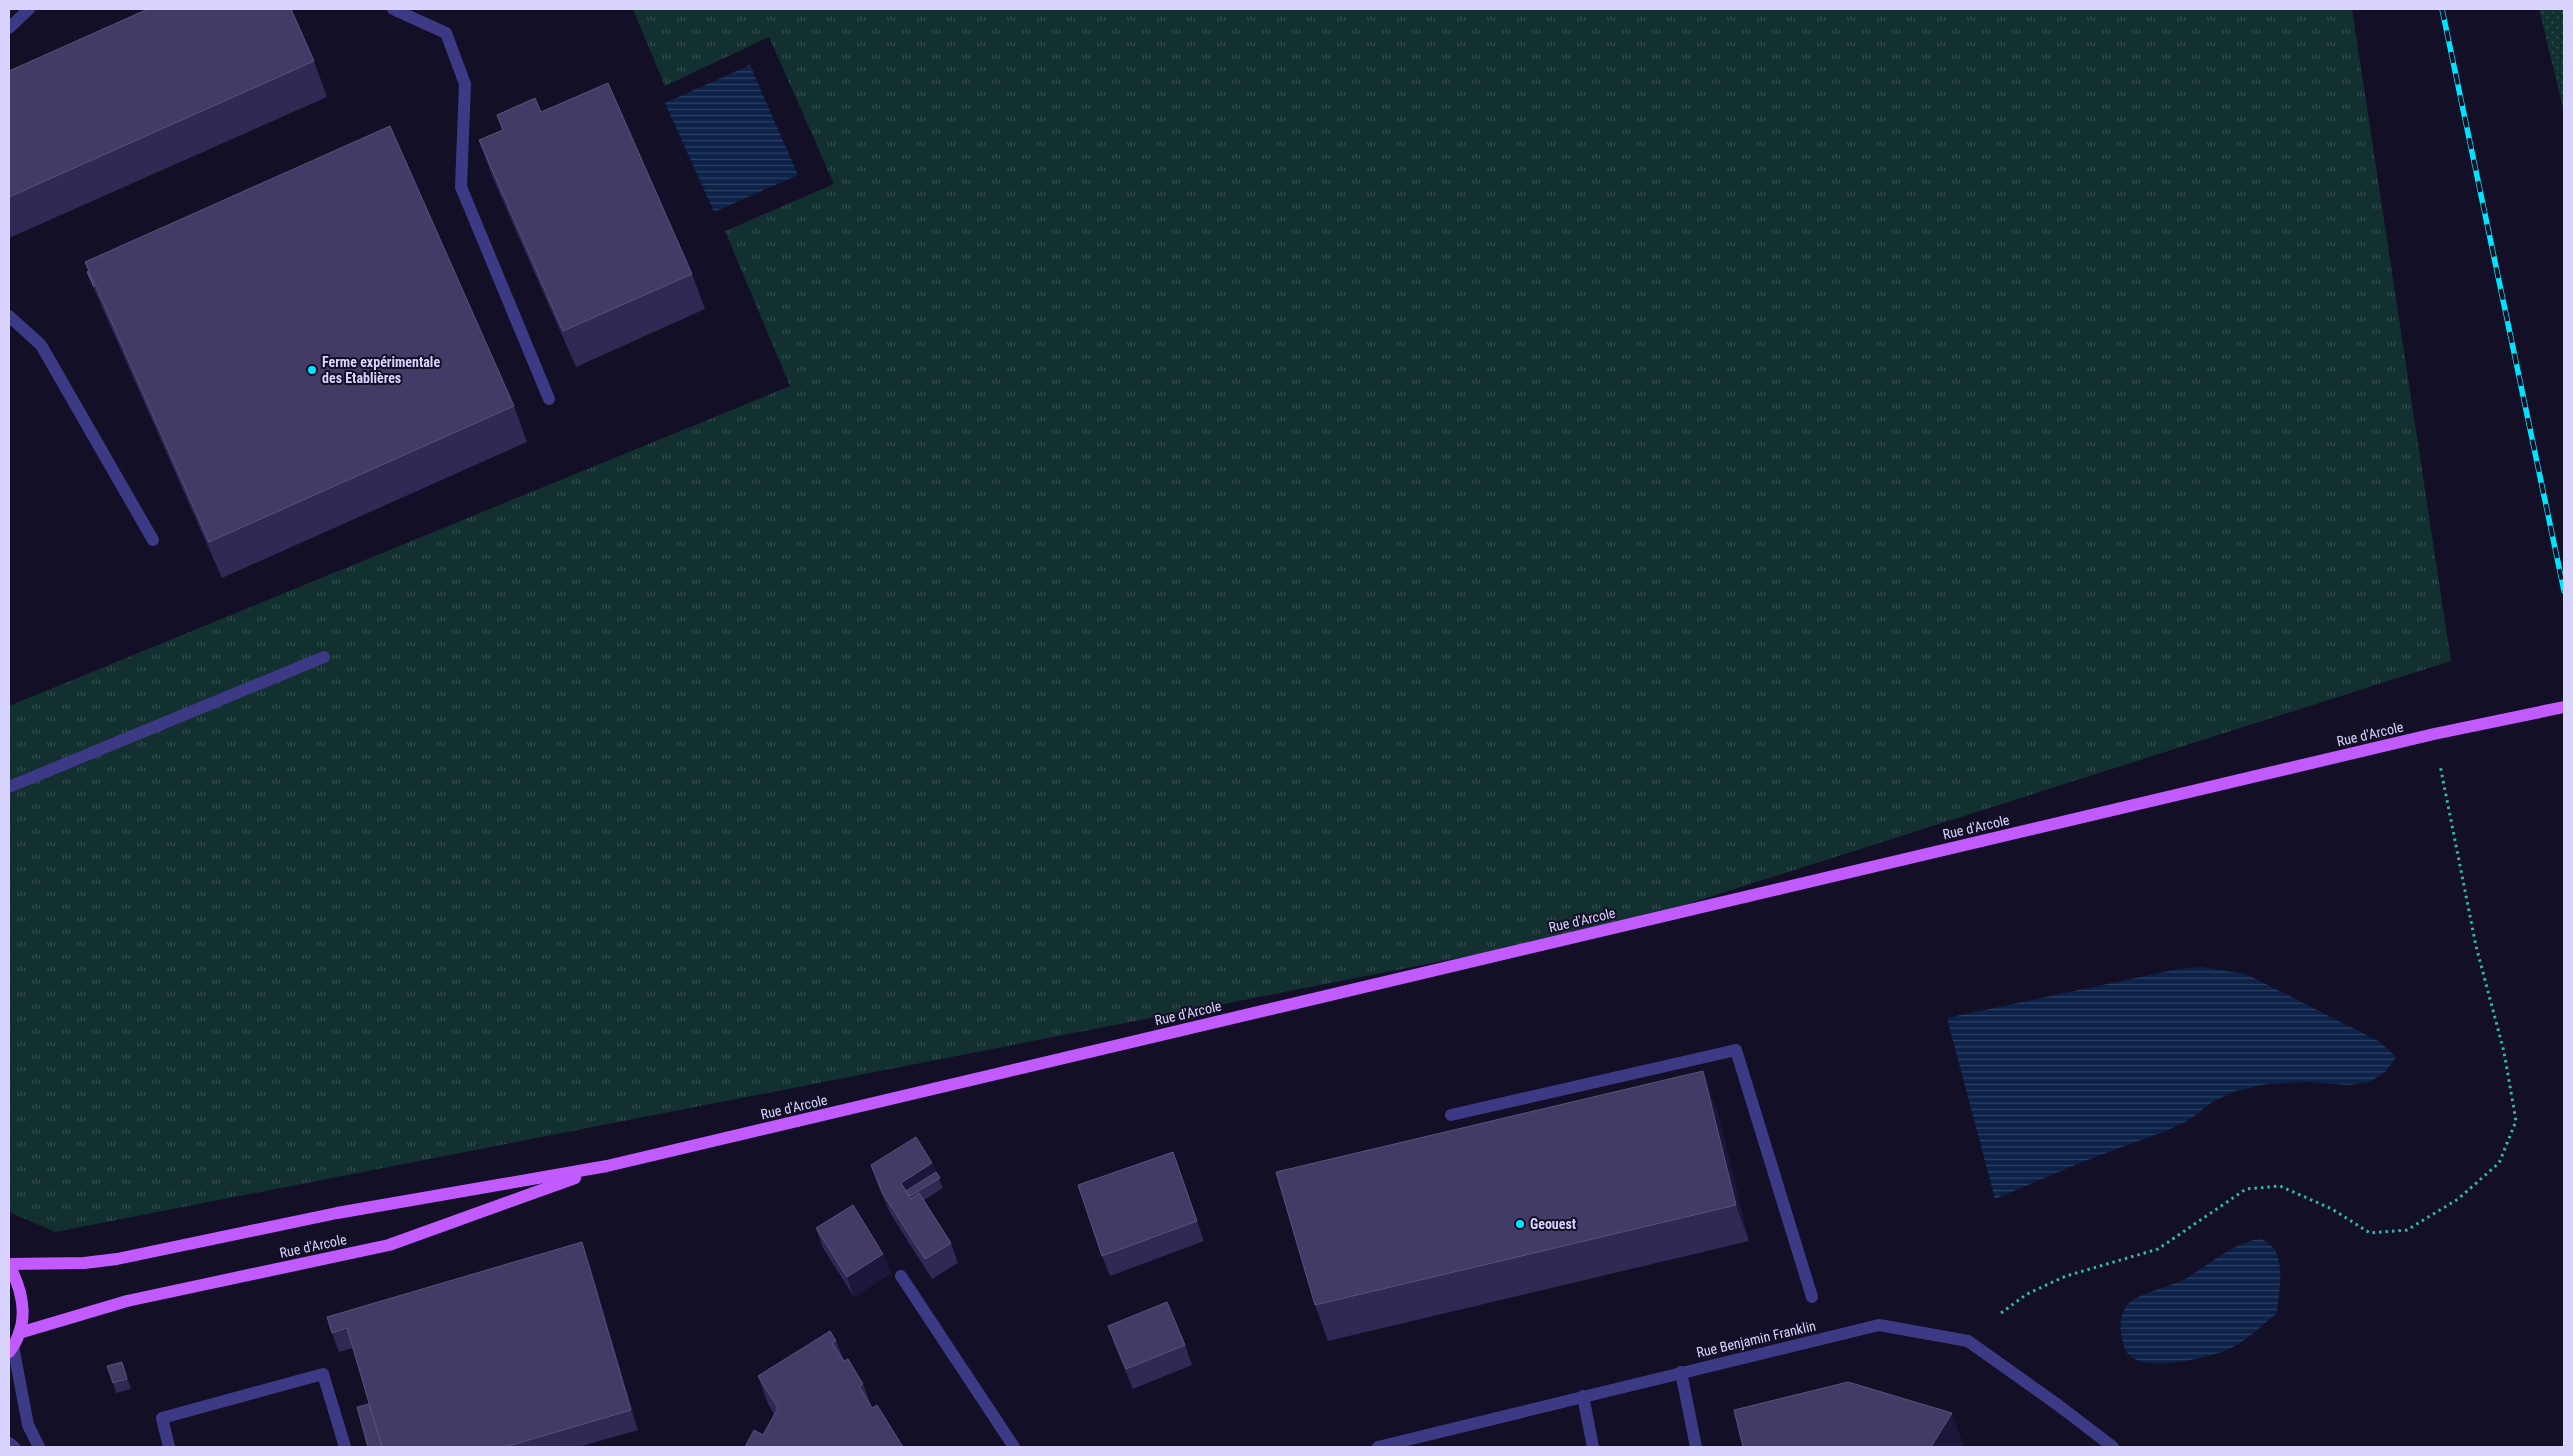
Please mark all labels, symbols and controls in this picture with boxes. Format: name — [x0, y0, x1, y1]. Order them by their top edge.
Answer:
place label: Ferme expérimentale des Etablières — [322, 354, 440, 386]
marker: Ferme expérimentale des Etablières — [306, 364, 318, 376]
street label: Rue d'Arcole — [2335, 718, 2405, 749]
street label: Rue d'Arcole — [1941, 811, 2011, 842]
street label: Rue d'Arcole — [1547, 904, 1617, 935]
street label: Rue d'Arcole — [1153, 997, 1223, 1028]
street label: Rue d'Arcole — [759, 1091, 829, 1122]
place label: Geouest — [1530, 1216, 1576, 1232]
marker: Geouest — [1514, 1218, 1526, 1230]
street label: Rue d'Arcole — [278, 1231, 348, 1261]
street label: Rue Benjamin Franklin — [1695, 1317, 1817, 1361]

